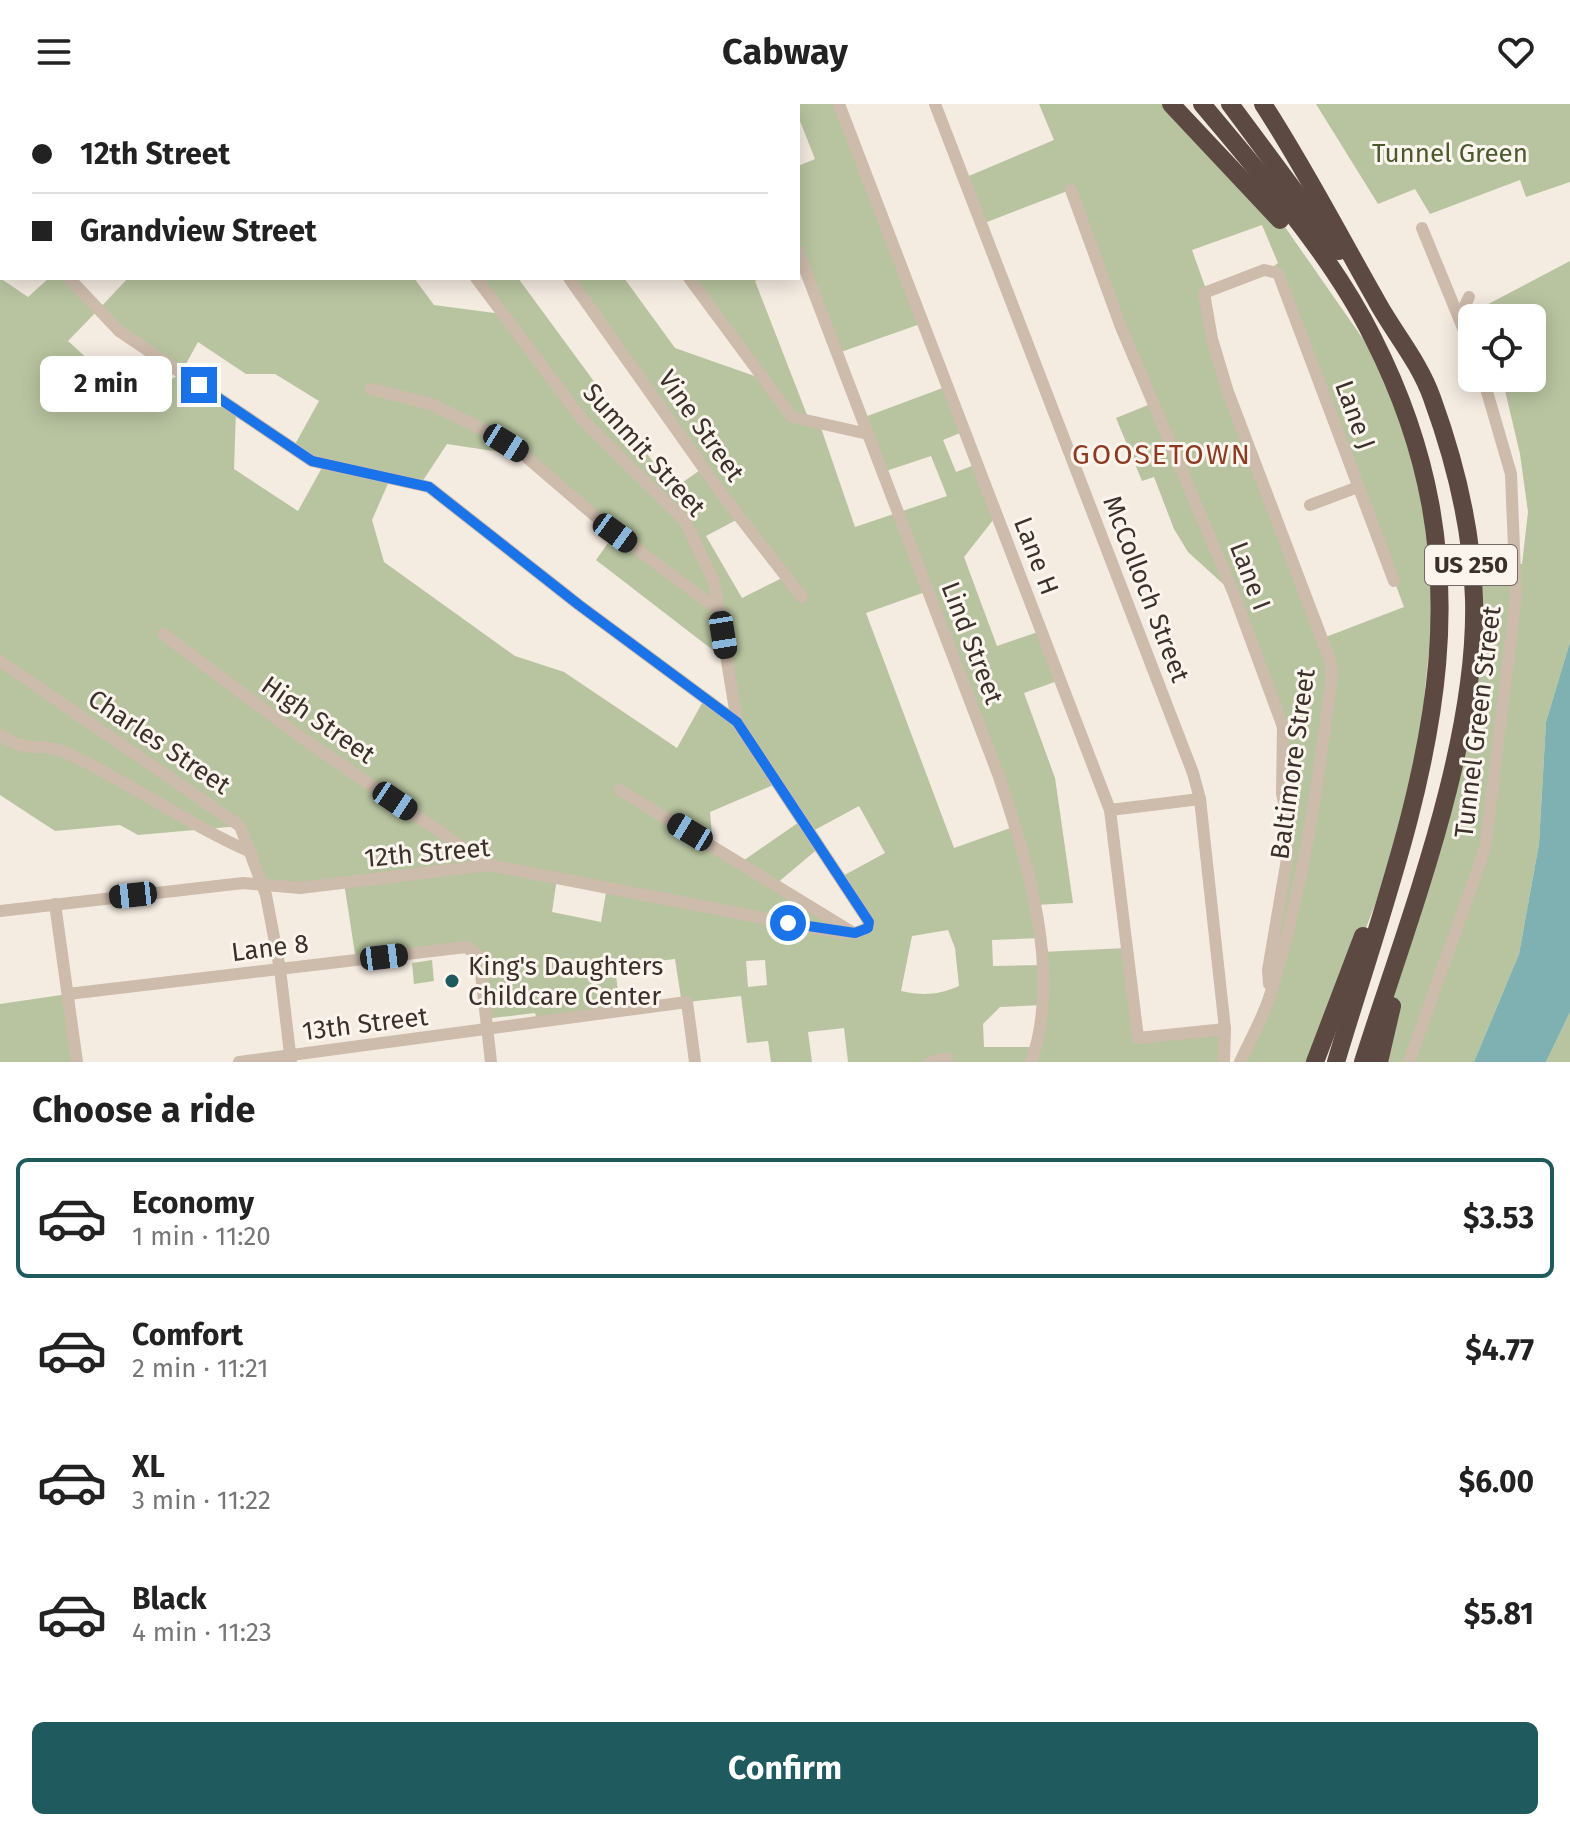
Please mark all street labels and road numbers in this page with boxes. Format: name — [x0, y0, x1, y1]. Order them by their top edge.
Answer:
street label: Vine Street — [651, 364, 751, 488]
street label: Lane J — [1328, 376, 1382, 454]
street label: Summit Street — [576, 377, 712, 523]
street label: McColloch Street — [1096, 491, 1196, 687]
street label: Lane H — [1007, 513, 1065, 599]
street label: Lane I — [1223, 537, 1277, 615]
road number: US 250 — [1425, 545, 1517, 585]
street label: Lind Street — [935, 577, 1010, 709]
street label: Tunnel Green Street — [1448, 604, 1508, 840]
street label: Baltimore Street — [1264, 666, 1322, 861]
street label: High Street — [255, 670, 381, 771]
street label: Charles Street — [82, 683, 237, 801]
street label: 12th Street — [363, 832, 492, 874]
street label: Lane 8 — [230, 928, 310, 968]
street label: 13th Street — [300, 1001, 430, 1047]

